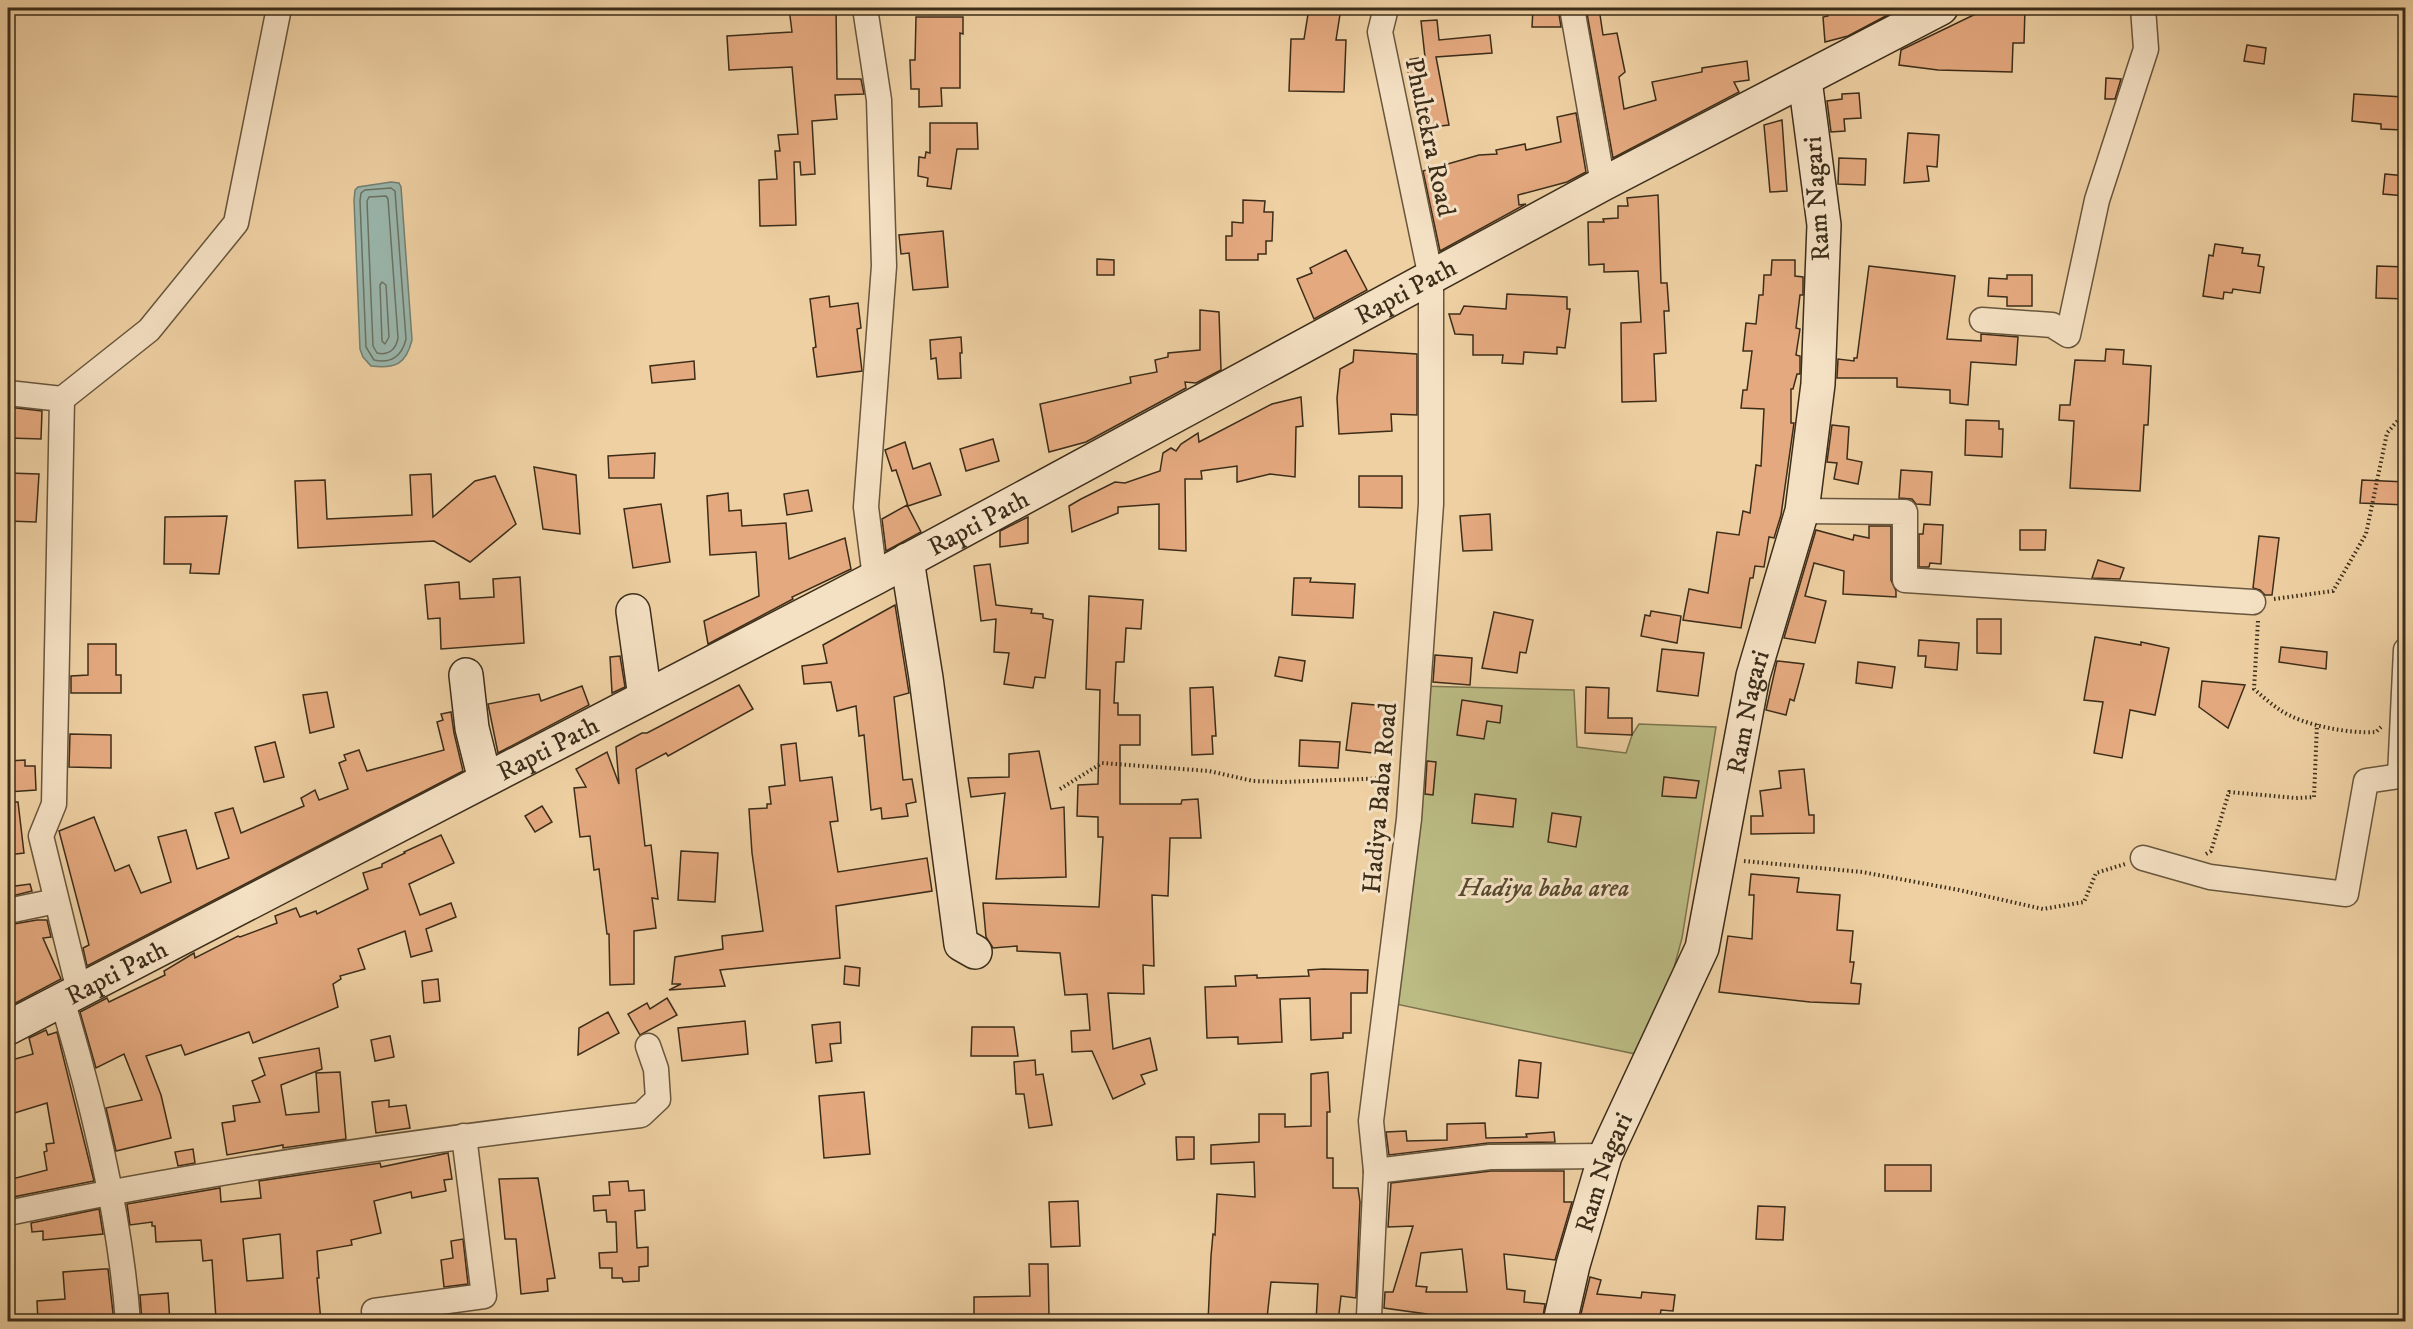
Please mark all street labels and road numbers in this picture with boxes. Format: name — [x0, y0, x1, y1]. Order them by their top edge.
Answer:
street label: Phultekra Road — [1397, 55, 1462, 219]
street label: Ram Nagari — [1797, 135, 1838, 263]
street label: Rapti Path — [1350, 251, 1463, 333]
street label: Rapti Path — [922, 483, 1035, 564]
street label: Ram Nagari — [1720, 646, 1778, 777]
street label: Hadiya Baba Road — [1356, 701, 1405, 895]
street label: Rapti Path — [492, 709, 605, 789]
street label: Rapti Path — [60, 933, 174, 1013]
street label: Ram Nagari — [1568, 1107, 1641, 1237]

